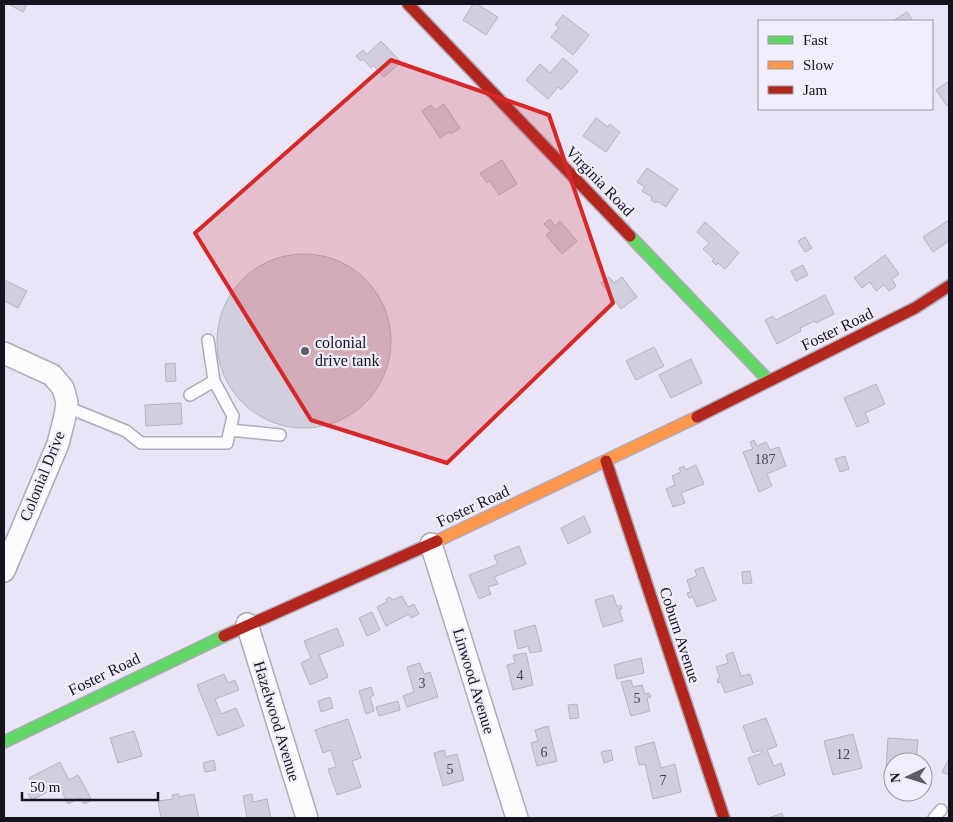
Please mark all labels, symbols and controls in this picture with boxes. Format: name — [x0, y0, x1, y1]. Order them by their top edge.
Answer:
legend — [758, 20, 933, 110]
text: Fast — [803, 32, 829, 48]
text: Slow — [803, 57, 834, 73]
text: Jam — [803, 82, 827, 98]
street label: Virginia Road — [562, 143, 637, 220]
street label: Foster Road — [798, 304, 876, 354]
place label: colonial drive tank — [315, 334, 379, 369]
marker: colonial drive tank — [299, 345, 311, 357]
street label: Colonial Drive — [16, 429, 68, 523]
house number: 187 — [755, 452, 776, 467]
street label: Foster Road — [434, 482, 512, 530]
street label: Coburn Avenue — [657, 585, 703, 685]
street label: Linwood Avenue — [450, 626, 498, 736]
street label: Foster Road — [65, 649, 143, 699]
street label: Hazelwood Avenue — [251, 659, 303, 783]
house number: 4 — [517, 668, 524, 683]
house number: 3 — [419, 676, 426, 691]
house number: 5 — [634, 691, 641, 706]
house number: 6 — [541, 745, 548, 760]
house number: 12 — [836, 747, 850, 762]
north arrow — [883, 752, 933, 802]
house number: 5 — [447, 762, 454, 777]
scale bar — [22, 770, 159, 802]
text: N — [888, 772, 903, 783]
house number: 7 — [660, 773, 667, 788]
text: 50 m — [30, 779, 61, 795]

